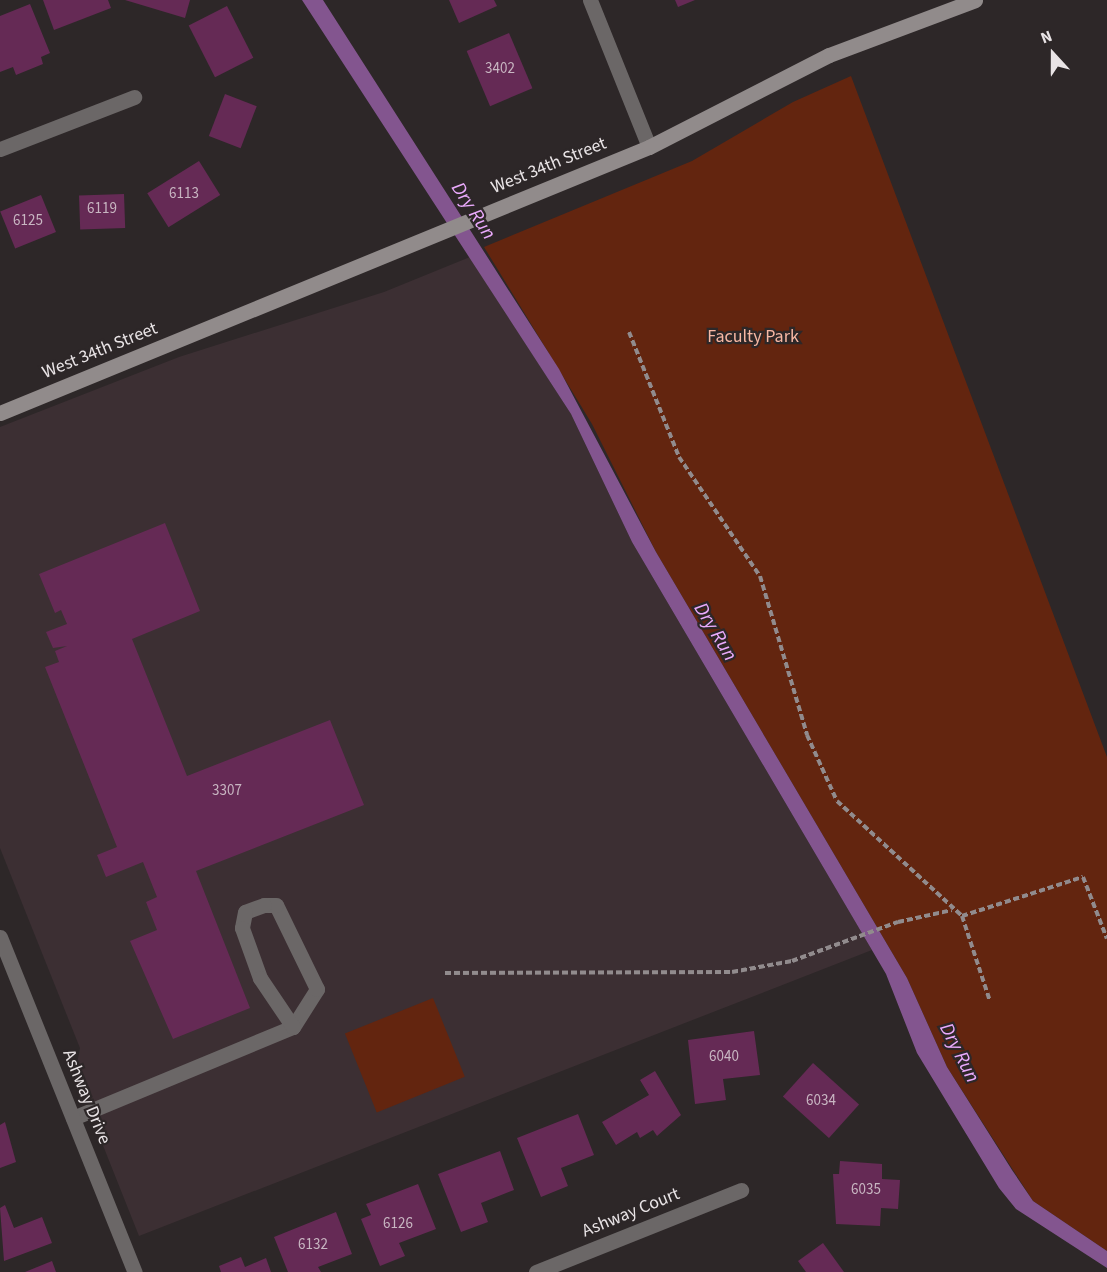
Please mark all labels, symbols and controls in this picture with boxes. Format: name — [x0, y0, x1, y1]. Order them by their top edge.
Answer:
north arrow — [1023, 24, 1083, 84]
text: N — [1038, 25, 1055, 49]
house number: 3402 — [485, 60, 515, 78]
street label: West 34th Street — [488, 133, 610, 199]
water label: Dry Run — [446, 178, 500, 244]
house number: 6113 — [169, 185, 199, 203]
house number: 6119 — [87, 200, 117, 218]
house number: 6125 — [13, 212, 43, 230]
street label: West 34th Street — [39, 318, 161, 384]
park label: Faculty Park — [707, 326, 799, 348]
water label: Dry Run — [688, 598, 742, 666]
house number: 3307 — [212, 782, 242, 800]
water label: Dry Run — [934, 1019, 984, 1087]
street label: Ashway Drive — [57, 1046, 115, 1148]
house number: 6040 — [709, 1048, 739, 1066]
house number: 6034 — [806, 1092, 836, 1110]
house number: 6035 — [851, 1181, 881, 1199]
street label: Ashway Court — [579, 1184, 683, 1242]
house number: 6126 — [383, 1215, 413, 1233]
house number: 6132 — [298, 1236, 328, 1254]

